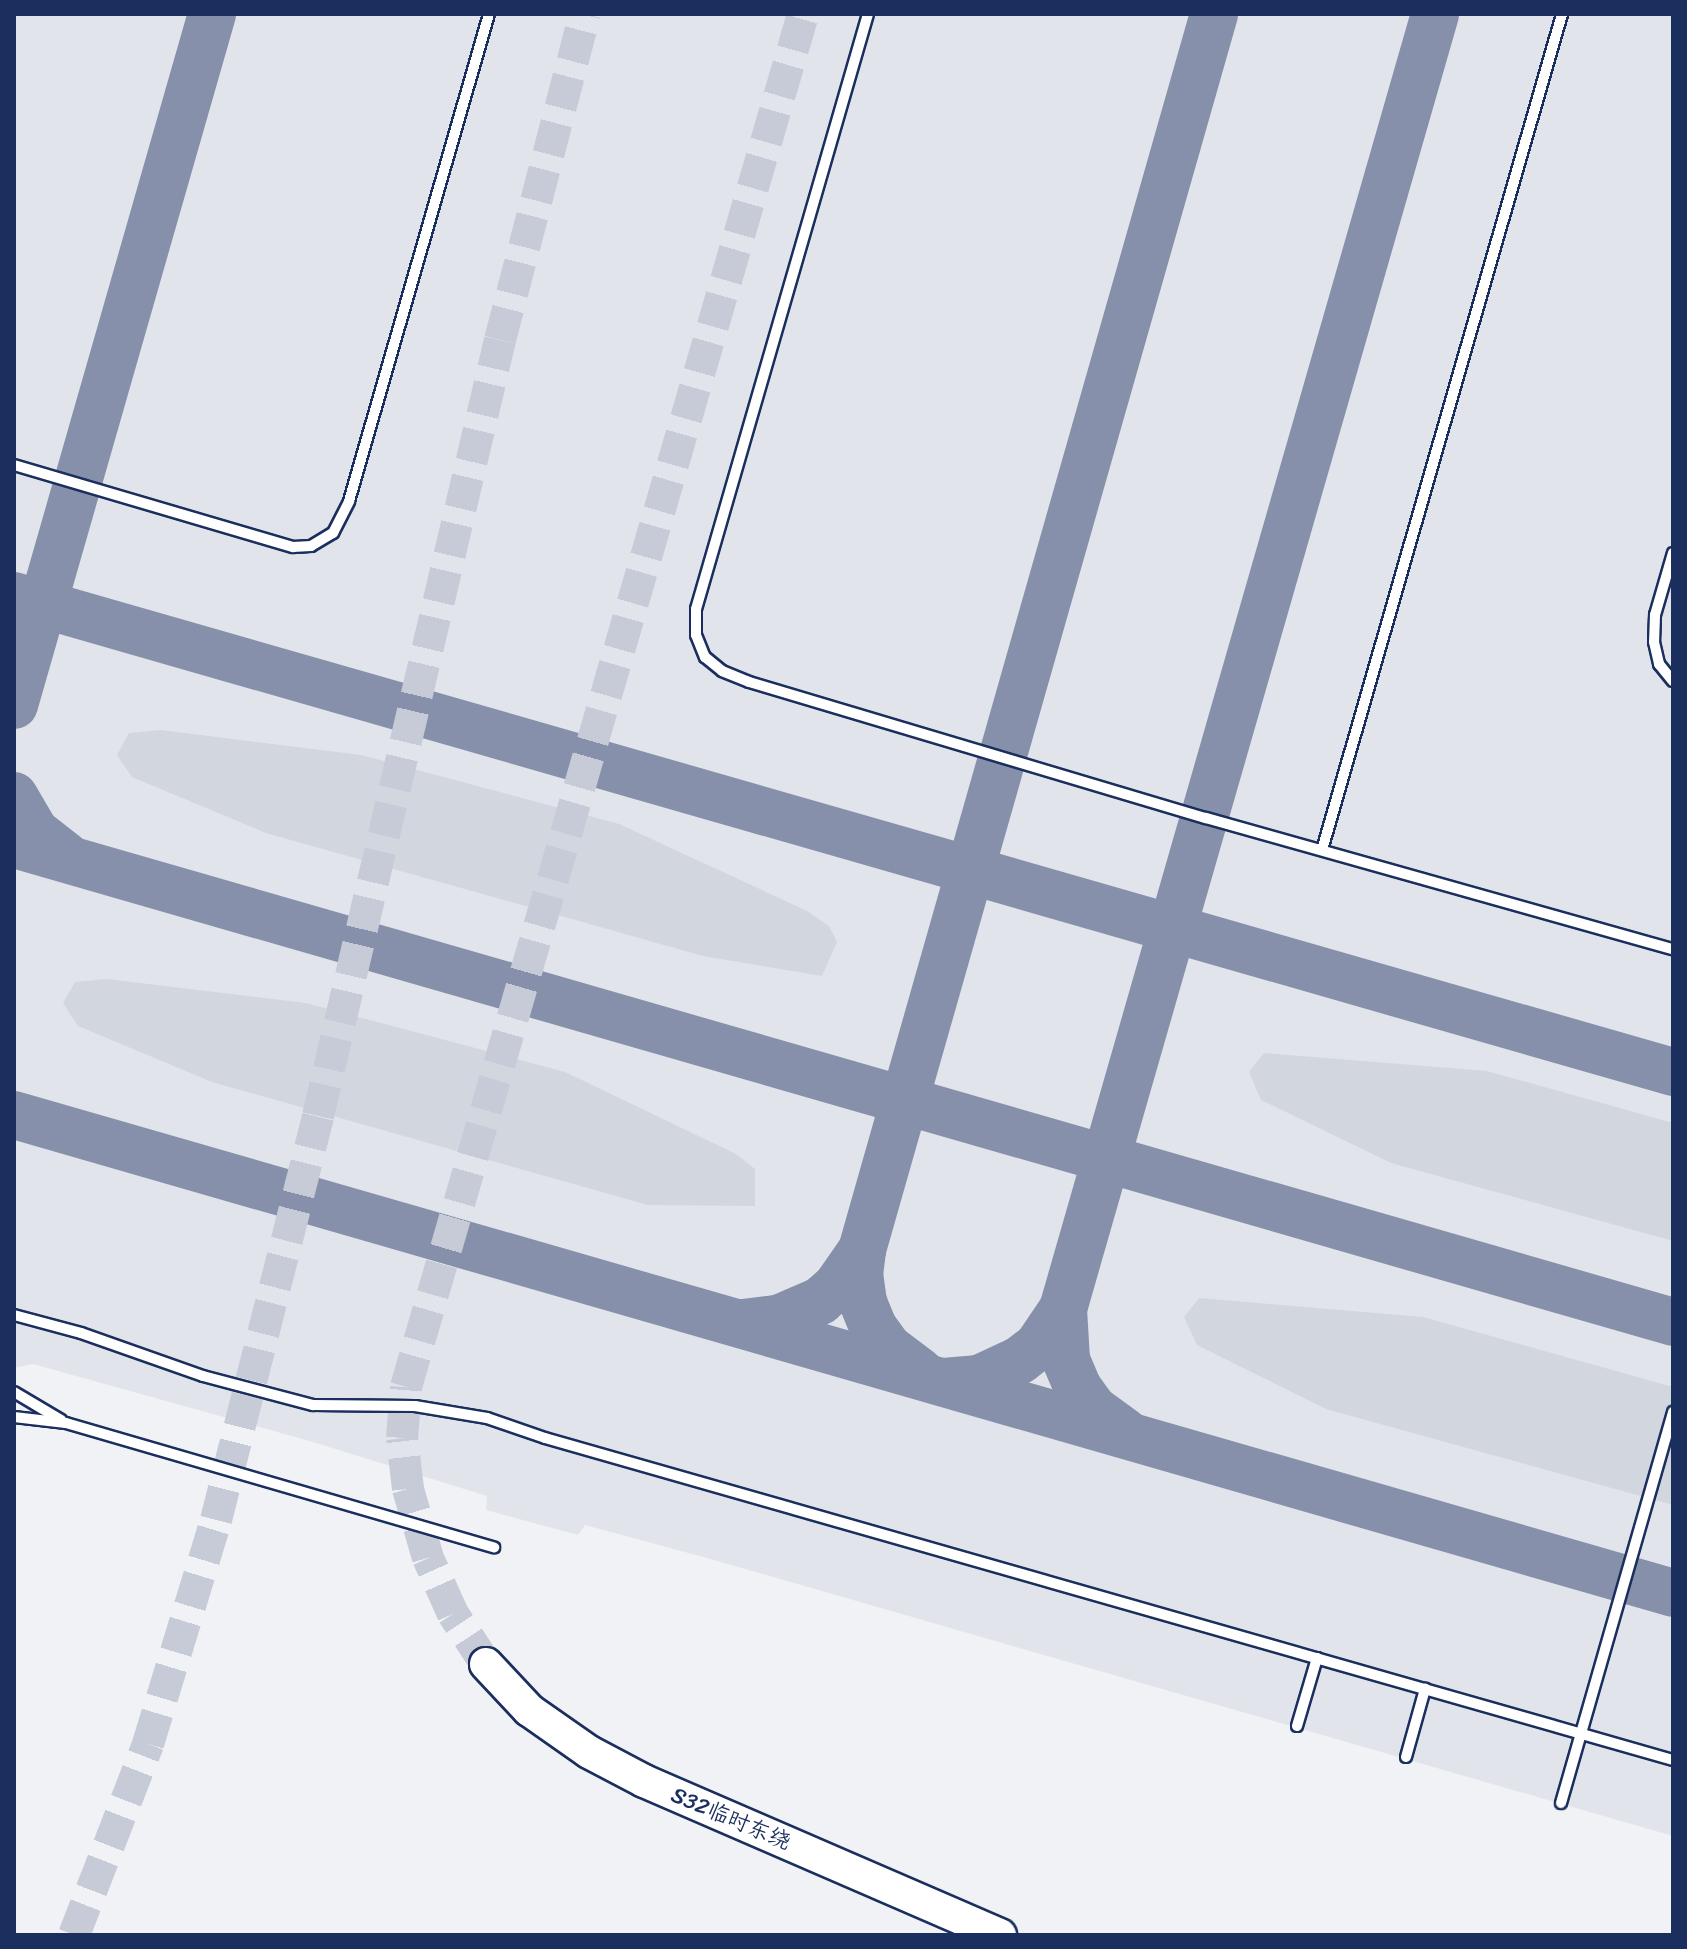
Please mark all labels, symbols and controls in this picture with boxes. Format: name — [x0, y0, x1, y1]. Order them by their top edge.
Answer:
street label: S32临时东绕 — [668, 1781, 794, 1855]

